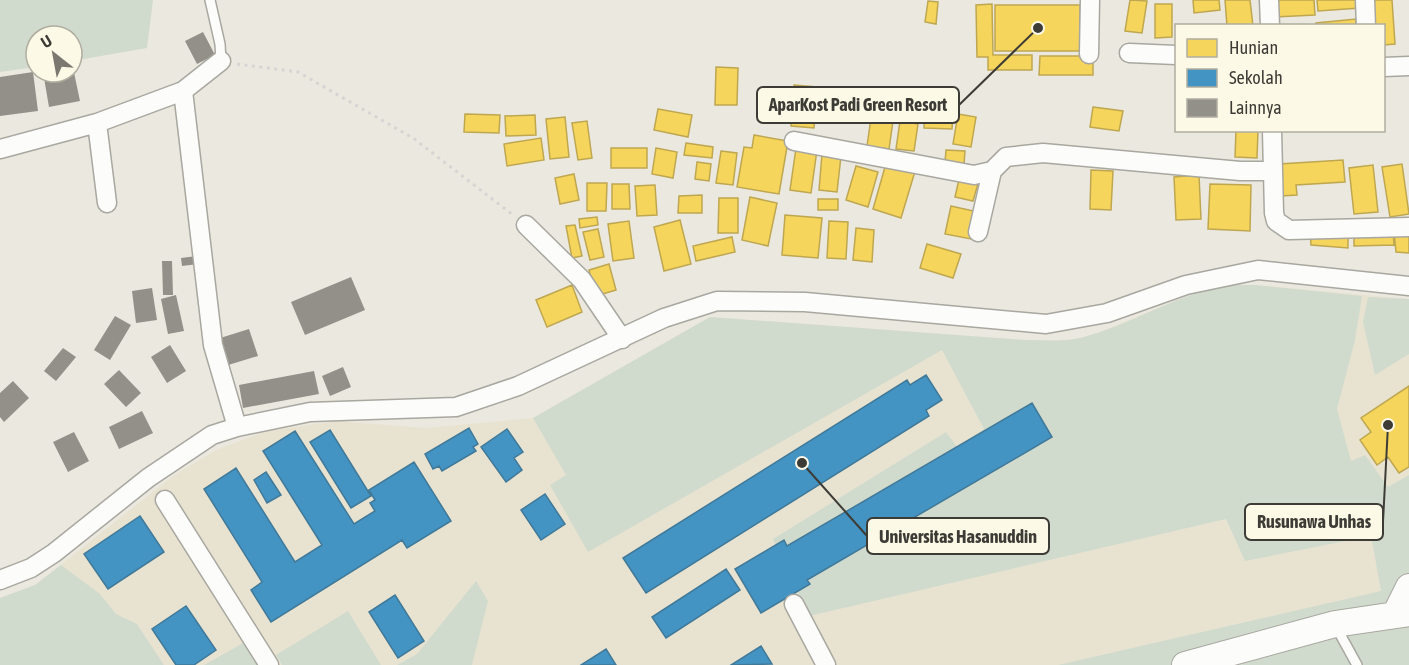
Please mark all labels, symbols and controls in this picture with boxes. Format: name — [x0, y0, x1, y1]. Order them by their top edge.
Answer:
north arrow — [24, 24, 84, 84]
legend — [1175, 24, 1385, 132]
text: U — [38, 31, 55, 51]
text: Hunian — [1229, 37, 1278, 58]
text: Sekolah — [1229, 67, 1283, 88]
callout: AparKost Padi Green Resort — [757, 87, 959, 123]
text: AparKost Padi Green Resort — [768, 94, 948, 115]
text: Lainnya — [1229, 97, 1282, 118]
callout: Rusunawa Unhas — [1245, 504, 1383, 540]
text: Rusunawa Unhas — [1257, 511, 1372, 532]
callout: Universitas Hasanuddin — [867, 518, 1049, 554]
text: Universitas Hasanuddin — [879, 526, 1037, 547]

